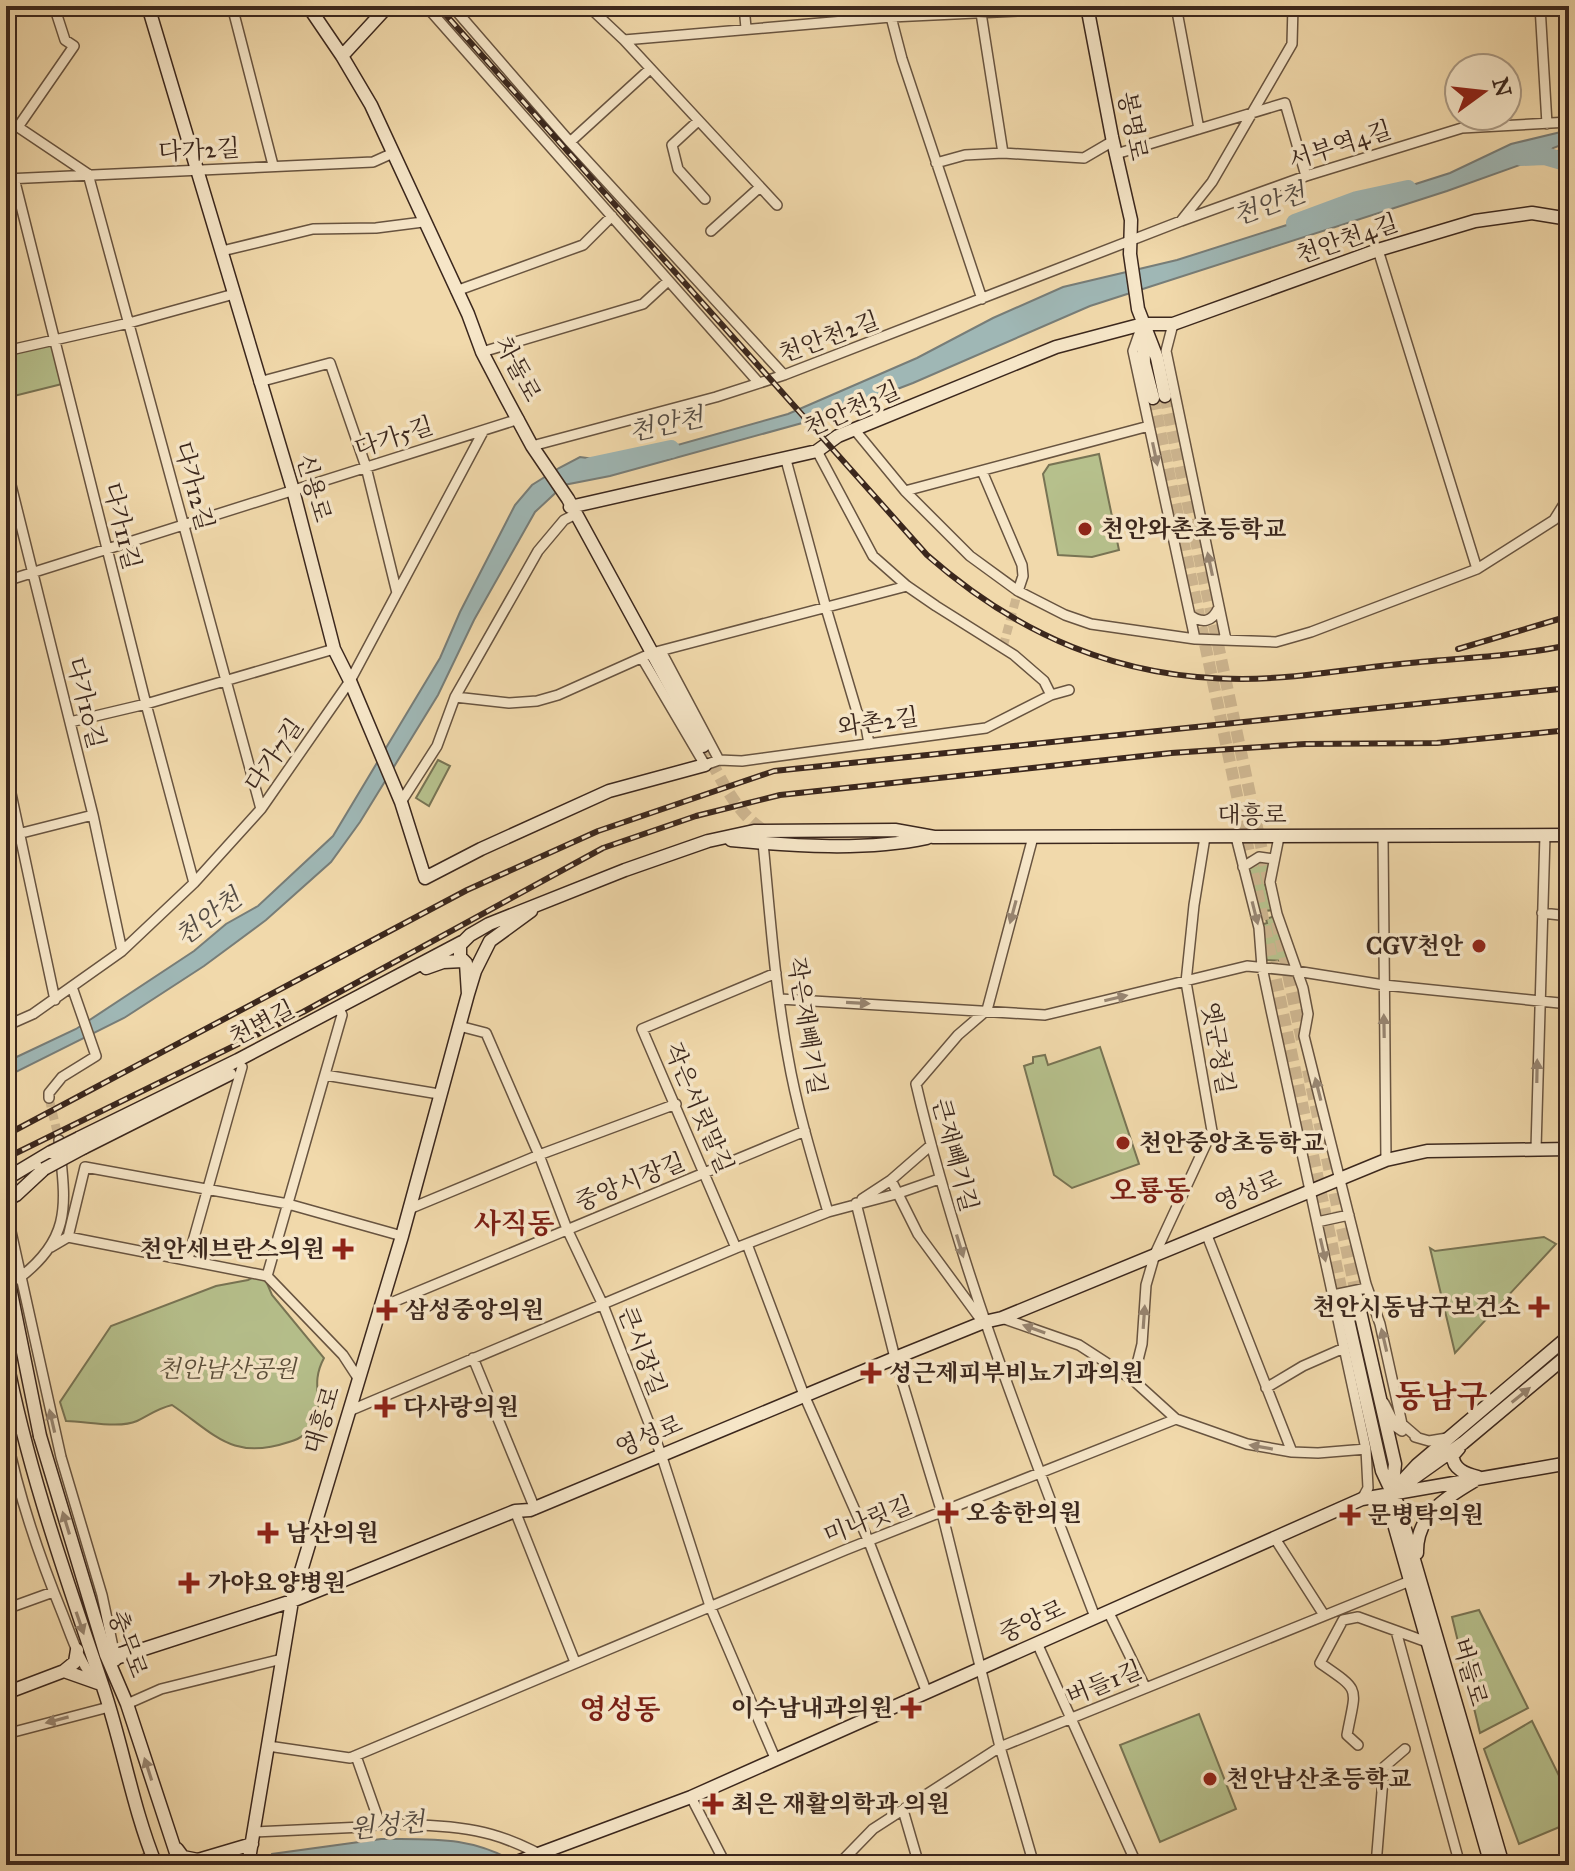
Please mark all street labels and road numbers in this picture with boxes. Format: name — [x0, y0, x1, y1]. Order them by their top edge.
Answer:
street label: 봉명로 — [1112, 89, 1154, 163]
street label: 서부역4길 — [1285, 114, 1395, 176]
street label: 다가2길 — [158, 133, 240, 167]
street label: 천안천4길 — [1292, 208, 1402, 270]
street label: 천안천2길 — [775, 305, 883, 369]
street label: 차돌로 — [488, 331, 548, 407]
street label: 천안천3길 — [799, 374, 905, 444]
street label: 다가5길 — [351, 410, 437, 464]
street label: 다가12길 — [168, 438, 220, 534]
street label: 신용로 — [290, 450, 338, 526]
street label: 다가11길 — [97, 479, 147, 573]
street label: 다가10길 — [60, 654, 112, 752]
street label: 와촌2길 — [836, 701, 920, 743]
street label: 다가7길 — [238, 713, 310, 797]
street label: 대흥로 — [1217, 800, 1287, 830]
street label: 작은재빼기길 — [781, 955, 833, 1097]
street label: 천변길 — [224, 994, 300, 1052]
street label: 옛군청길 — [1195, 1000, 1241, 1096]
street label: 작은서릿말길 — [658, 1038, 740, 1178]
street label: 큰재빼기길 — [926, 1095, 984, 1215]
street label: 중앙시장길 — [571, 1146, 689, 1218]
street label: 영성로 — [1210, 1164, 1286, 1218]
street label: 큰시장길 — [611, 1302, 673, 1400]
street label: 대흥로 — [297, 1382, 347, 1458]
street label: 영성로 — [611, 1409, 687, 1463]
street label: 미나릿길 — [819, 1489, 917, 1551]
street label: 중앙로 — [994, 1593, 1070, 1649]
street label: 충무로 — [102, 1606, 154, 1682]
street label: 버들로 — [1446, 1634, 1494, 1710]
street label: 버들1길 — [1062, 1654, 1146, 1712]

